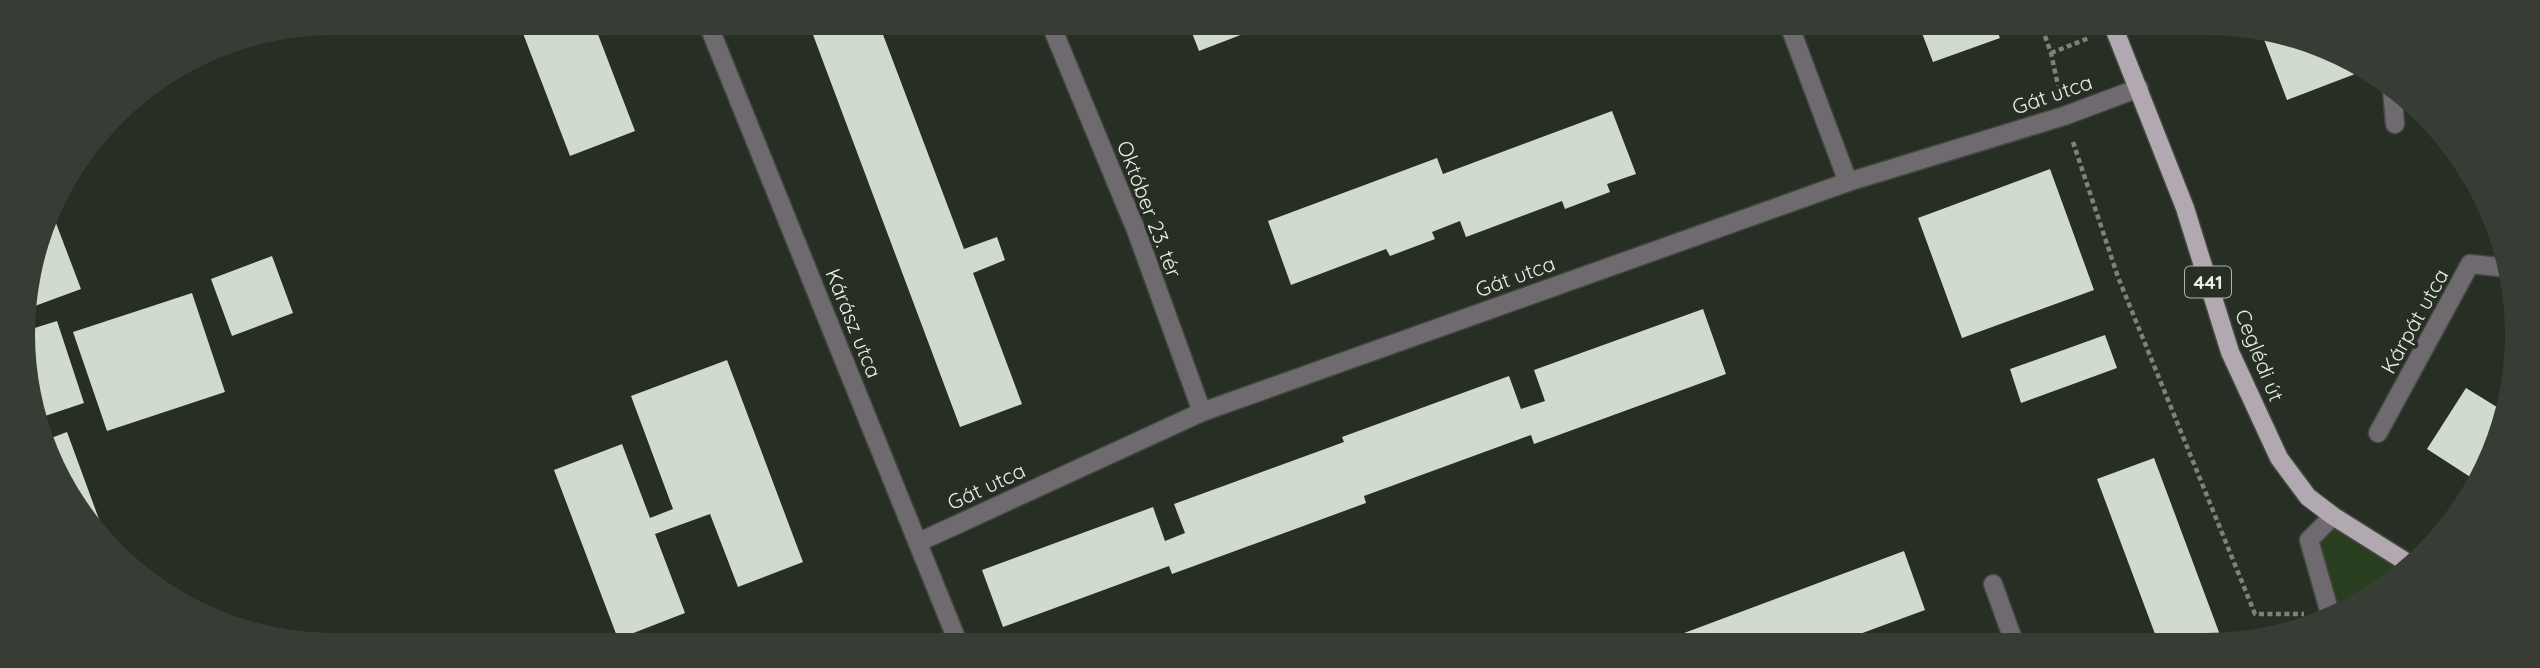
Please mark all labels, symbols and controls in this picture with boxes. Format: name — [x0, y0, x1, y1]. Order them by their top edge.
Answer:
street label: Gát utca — [2009, 68, 2095, 120]
street label: Október 23. tér — [1112, 137, 1188, 281]
street label: Gát utca — [1472, 250, 1558, 302]
street label: Kárpát utca — [2375, 264, 2453, 378]
street label: Kárász utca — [820, 265, 888, 381]
road number: 441 — [2185, 266, 2231, 298]
street label: Ceglédi út — [2230, 305, 2290, 405]
street label: Gát utca — [943, 457, 1029, 515]

